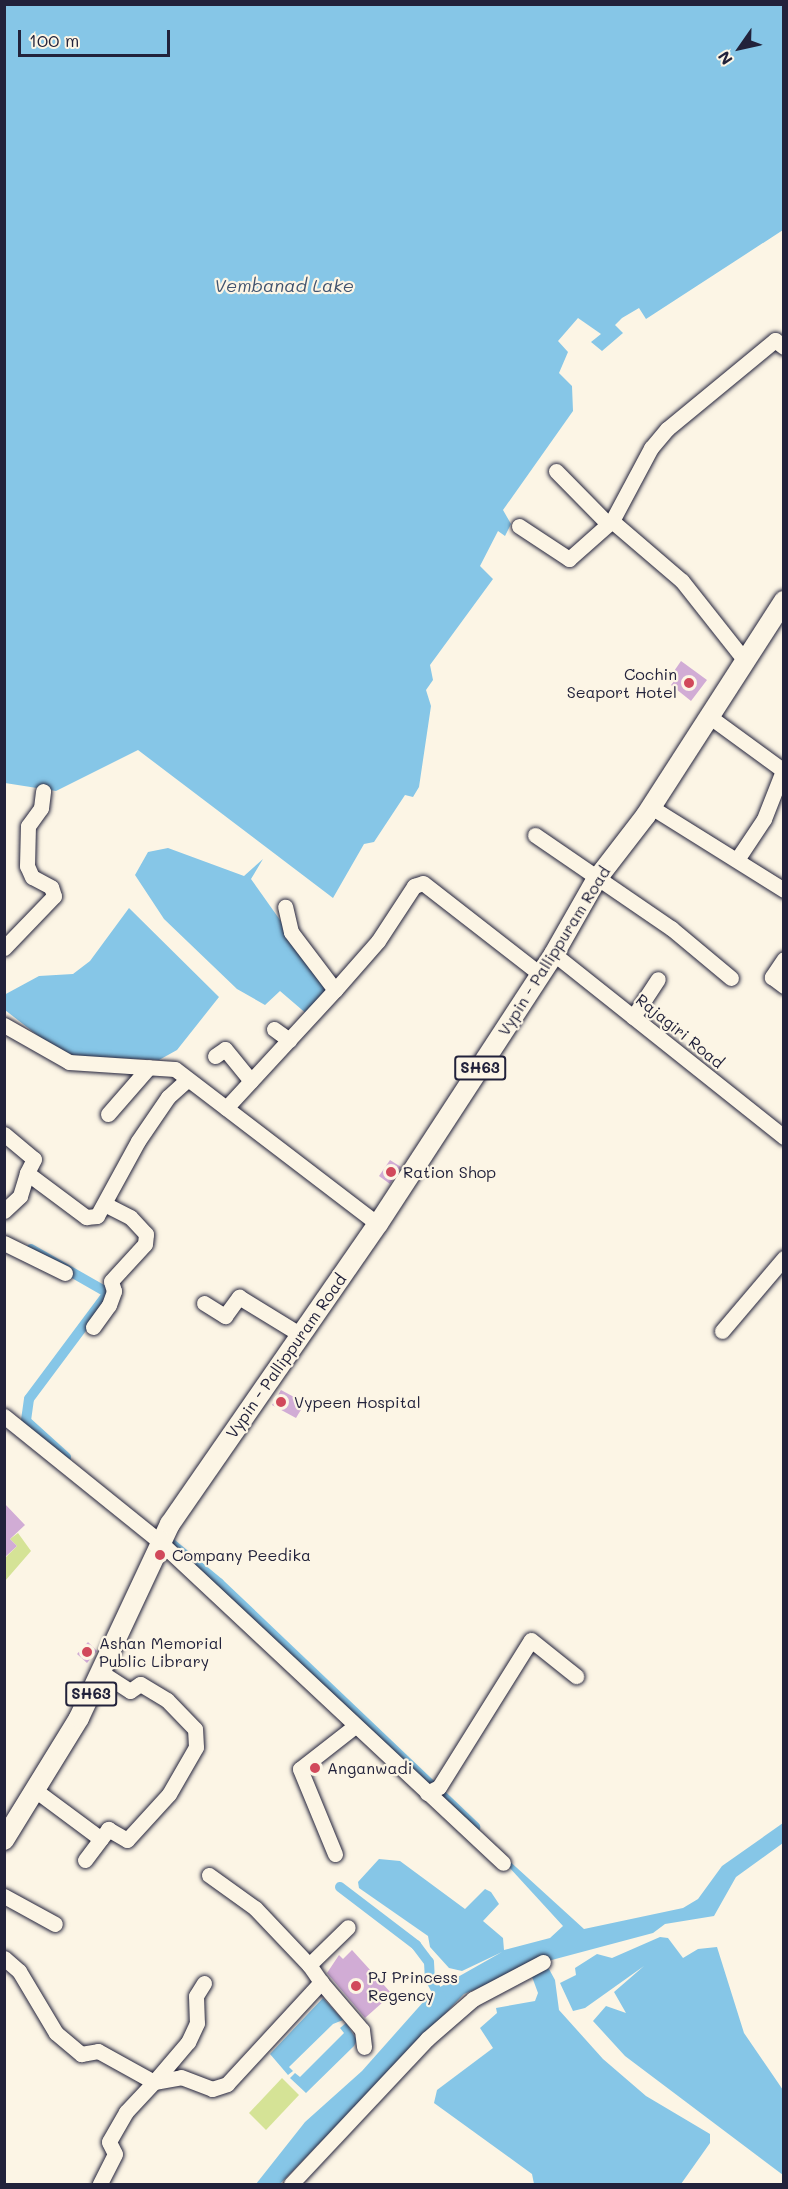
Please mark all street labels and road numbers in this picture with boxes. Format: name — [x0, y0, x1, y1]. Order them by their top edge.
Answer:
street label: Vypin - Pallippuram Road — [494, 863, 614, 1039]
street label: Rajagiri Road — [632, 990, 728, 1072]
road number: SH63 — [453, 1056, 507, 1080]
street label: Vypin - Pallippuram Road — [222, 1270, 350, 1442]
road number: SH63 — [64, 1682, 118, 1706]

